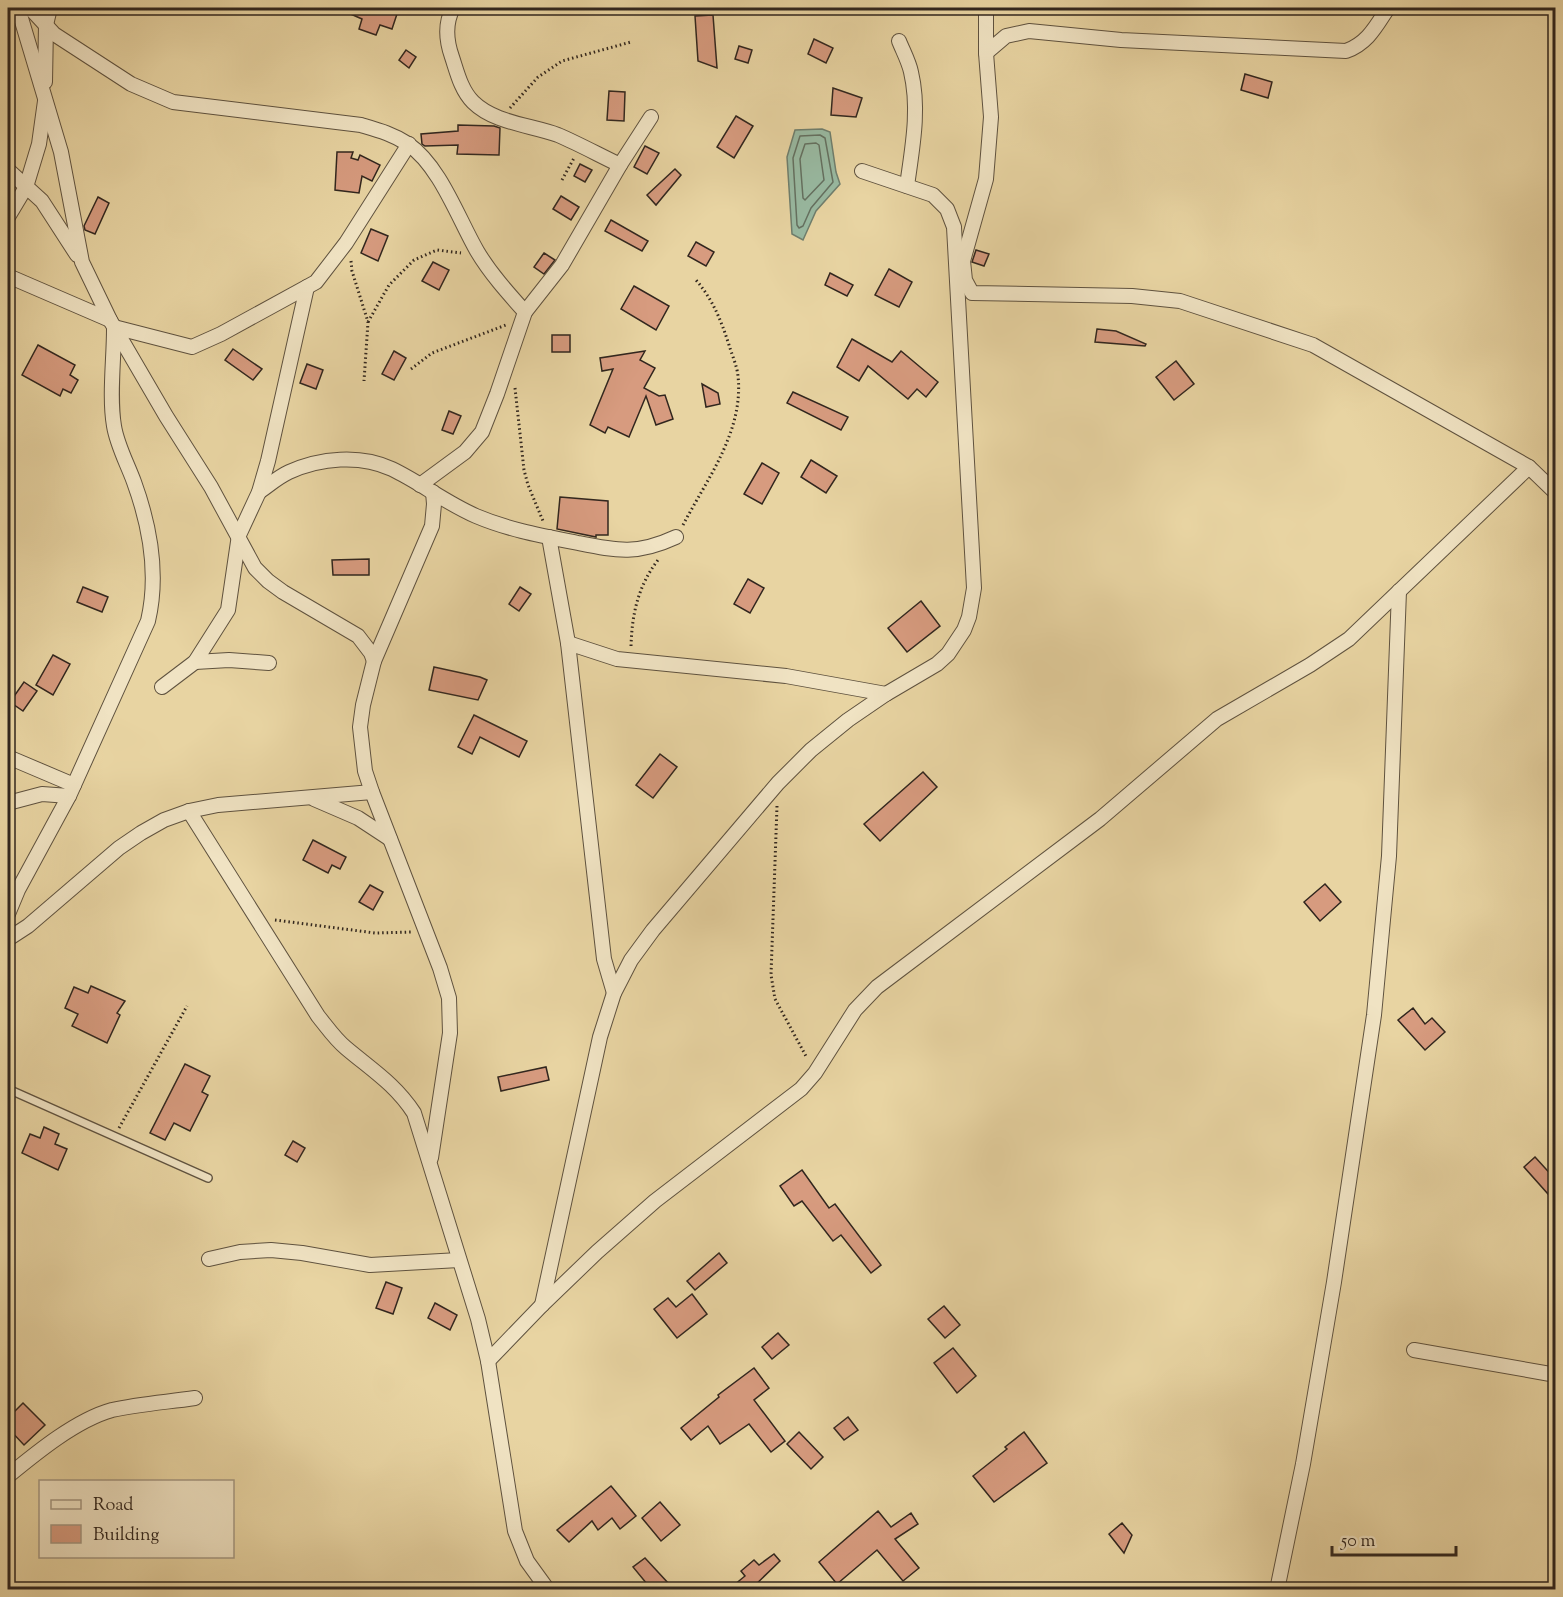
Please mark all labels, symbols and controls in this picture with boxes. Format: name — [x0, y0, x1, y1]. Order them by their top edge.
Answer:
legend — [39, 1480, 234, 1558]
text: Road — [93, 1493, 133, 1519]
scale bar — [1332, 1519, 1456, 1557]
text: Building — [93, 1523, 159, 1549]
text: 50 m — [1340, 1529, 1376, 1555]

